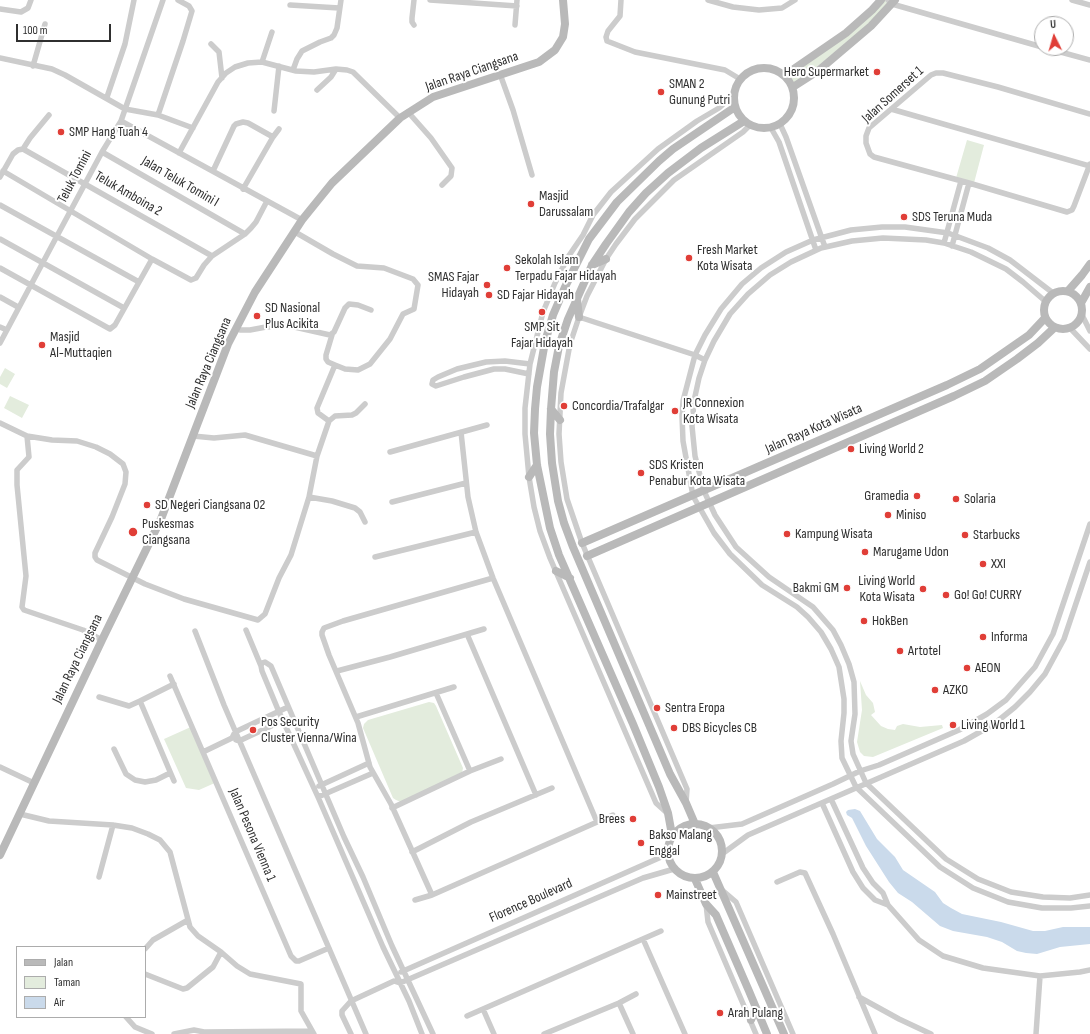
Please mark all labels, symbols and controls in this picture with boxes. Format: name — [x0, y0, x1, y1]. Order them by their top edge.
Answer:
scale bar — [18, 16, 113, 42]
north arrow — [1034, 16, 1074, 56]
text: U — [1050, 18, 1056, 31]
text: 100 m — [23, 23, 48, 38]
street label: Jalan Raya Ciangsana — [423, 48, 521, 96]
street label: Jalan Somerset 1 — [859, 63, 927, 127]
place label: Hero Supermarket — [784, 64, 869, 80]
marker: Hero Supermarket — [872, 67, 882, 77]
place label: SMAN 2 Gunung Putri — [669, 76, 730, 108]
marker: SMAN 2 Gunung Putri — [656, 87, 666, 97]
place label: SMP Hang Tuah 4 — [69, 124, 148, 140]
marker: SMP Hang Tuah 4 — [56, 127, 66, 137]
street label: Teluk Tomini — [54, 148, 96, 206]
street label: Jalan Teluk Tomini I — [138, 153, 222, 211]
street label: Teluk Amboina 2 — [91, 168, 165, 220]
place label: Masjid Darussalam — [539, 188, 593, 220]
marker: Masjid Darussalam — [526, 199, 536, 209]
place label: SDS Teruna Muda — [912, 209, 992, 225]
marker: SDS Teruna Muda — [899, 212, 909, 222]
place label: Fresh Market Kota Wisata — [697, 242, 758, 274]
place label: Sekolah Islam Terpadu Fajar Hidayah — [515, 252, 616, 284]
marker: Fresh Market Kota Wisata — [684, 253, 694, 263]
marker: Sekolah Islam Terpadu Fajar Hidayah — [502, 263, 512, 273]
place label: SMAS Fajar Hidayah — [428, 269, 479, 302]
marker: SMAS Fajar Hidayah — [482, 280, 492, 290]
place label: SD Fajar Hidayah — [497, 287, 574, 303]
marker: SD Fajar Hidayah — [484, 290, 494, 300]
place label: SD Nasional Plus Acikita — [265, 300, 320, 332]
marker: SMP Sit Fajar Hidayah — [537, 307, 547, 317]
marker: SD Nasional Plus Acikita — [252, 311, 262, 321]
street label: Jalan Raya Ciangsana — [182, 315, 236, 411]
place label: SMP Sit Fajar Hidayah — [511, 319, 573, 352]
place label: Masjid Al-Muttaqien — [50, 329, 112, 362]
marker: Masjid Al-Muttaqien — [37, 340, 47, 350]
place label: JR Connexion Kota Wisata — [683, 395, 744, 428]
place label: Concordia/Trafalgar — [572, 398, 664, 414]
street label: Jalan Raya Kota Wisata — [763, 400, 865, 458]
marker: Concordia/Trafalgar — [559, 401, 569, 411]
marker: JR Connexion Kota Wisata — [670, 406, 680, 416]
place label: Living World 2 — [859, 441, 924, 457]
marker: Living World 2 — [846, 444, 856, 454]
place label: SDS Kristen Penabur Kota Wisata — [649, 457, 745, 490]
marker: SDS Kristen Penabur Kota Wisata — [636, 468, 646, 478]
place label: Gramedia — [864, 488, 909, 504]
marker: Gramedia — [912, 491, 922, 501]
place label: Solaria — [964, 491, 996, 507]
marker: Solaria — [951, 494, 961, 504]
place label: SD Negeri Ciangsana 02 — [155, 497, 265, 513]
marker: SD Negeri Ciangsana 02 — [142, 500, 152, 510]
place label: Miniso — [896, 507, 926, 523]
marker: Miniso — [883, 510, 893, 520]
place label: Puskesmas Ciangsana — [142, 516, 194, 548]
marker: Puskesmas Ciangsana — [127, 526, 139, 538]
place label: Kampung Wisata — [795, 526, 873, 542]
place label: Starbucks — [973, 527, 1020, 543]
marker: Kampung Wisata — [782, 529, 792, 539]
marker: Starbucks — [960, 530, 970, 540]
place label: Marugame Udon — [873, 544, 949, 560]
marker: Marugame Udon — [860, 547, 870, 557]
place label: XXI — [991, 556, 1006, 572]
marker: XXI — [978, 559, 988, 569]
place label: Living World Kota Wisata — [858, 573, 915, 606]
place label: Bakmi GM — [793, 580, 839, 596]
marker: Bakmi GM — [842, 583, 852, 593]
marker: Living World Kota Wisata — [918, 584, 928, 594]
place label: Go! Go! CURRY — [954, 587, 1022, 603]
marker: Go! Go! CURRY — [941, 590, 951, 600]
street label: Jalan Raya Ciangsana — [49, 612, 107, 706]
place label: HokBen — [872, 613, 908, 629]
marker: HokBen — [859, 616, 869, 626]
place label: Informa — [991, 629, 1028, 645]
marker: Informa — [978, 632, 988, 642]
place label: Artotel — [908, 643, 941, 659]
marker: Artotel — [895, 646, 905, 656]
place label: AEON — [975, 660, 1001, 676]
marker: AEON — [962, 663, 972, 673]
place label: AZKO — [943, 682, 968, 698]
marker: AZKO — [930, 685, 940, 695]
place label: Sentra Eropa — [665, 700, 725, 716]
marker: Sentra Eropa — [652, 703, 662, 713]
place label: Pos Security Cluster Vienna/Wina — [261, 714, 357, 746]
place label: Living World 1 — [961, 717, 1025, 733]
place label: DBS Bicycles CB — [682, 720, 757, 736]
marker: Living World 1 — [948, 720, 958, 730]
marker: DBS Bicycles CB — [669, 723, 679, 733]
marker: Pos Security Cluster Vienna/Wina — [248, 725, 258, 735]
street label: Jalan Pesona Vienna 1 — [225, 786, 279, 884]
place label: Brees — [599, 811, 625, 827]
marker: Brees — [628, 814, 638, 824]
place label: Bakso Malang Enggal — [649, 827, 712, 860]
marker: Bakso Malang Enggal — [636, 838, 646, 848]
street label: Florence Boulevard — [487, 875, 575, 927]
place label: Mainstreet — [666, 887, 717, 903]
marker: Mainstreet — [653, 890, 663, 900]
legend — [16, 946, 146, 1018]
text: Jalan — [54, 955, 73, 970]
text: Taman — [54, 975, 80, 990]
text: Air — [54, 995, 65, 1010]
place label: Arah Pulang — [728, 1005, 783, 1021]
marker: Arah Pulang — [715, 1008, 725, 1018]

